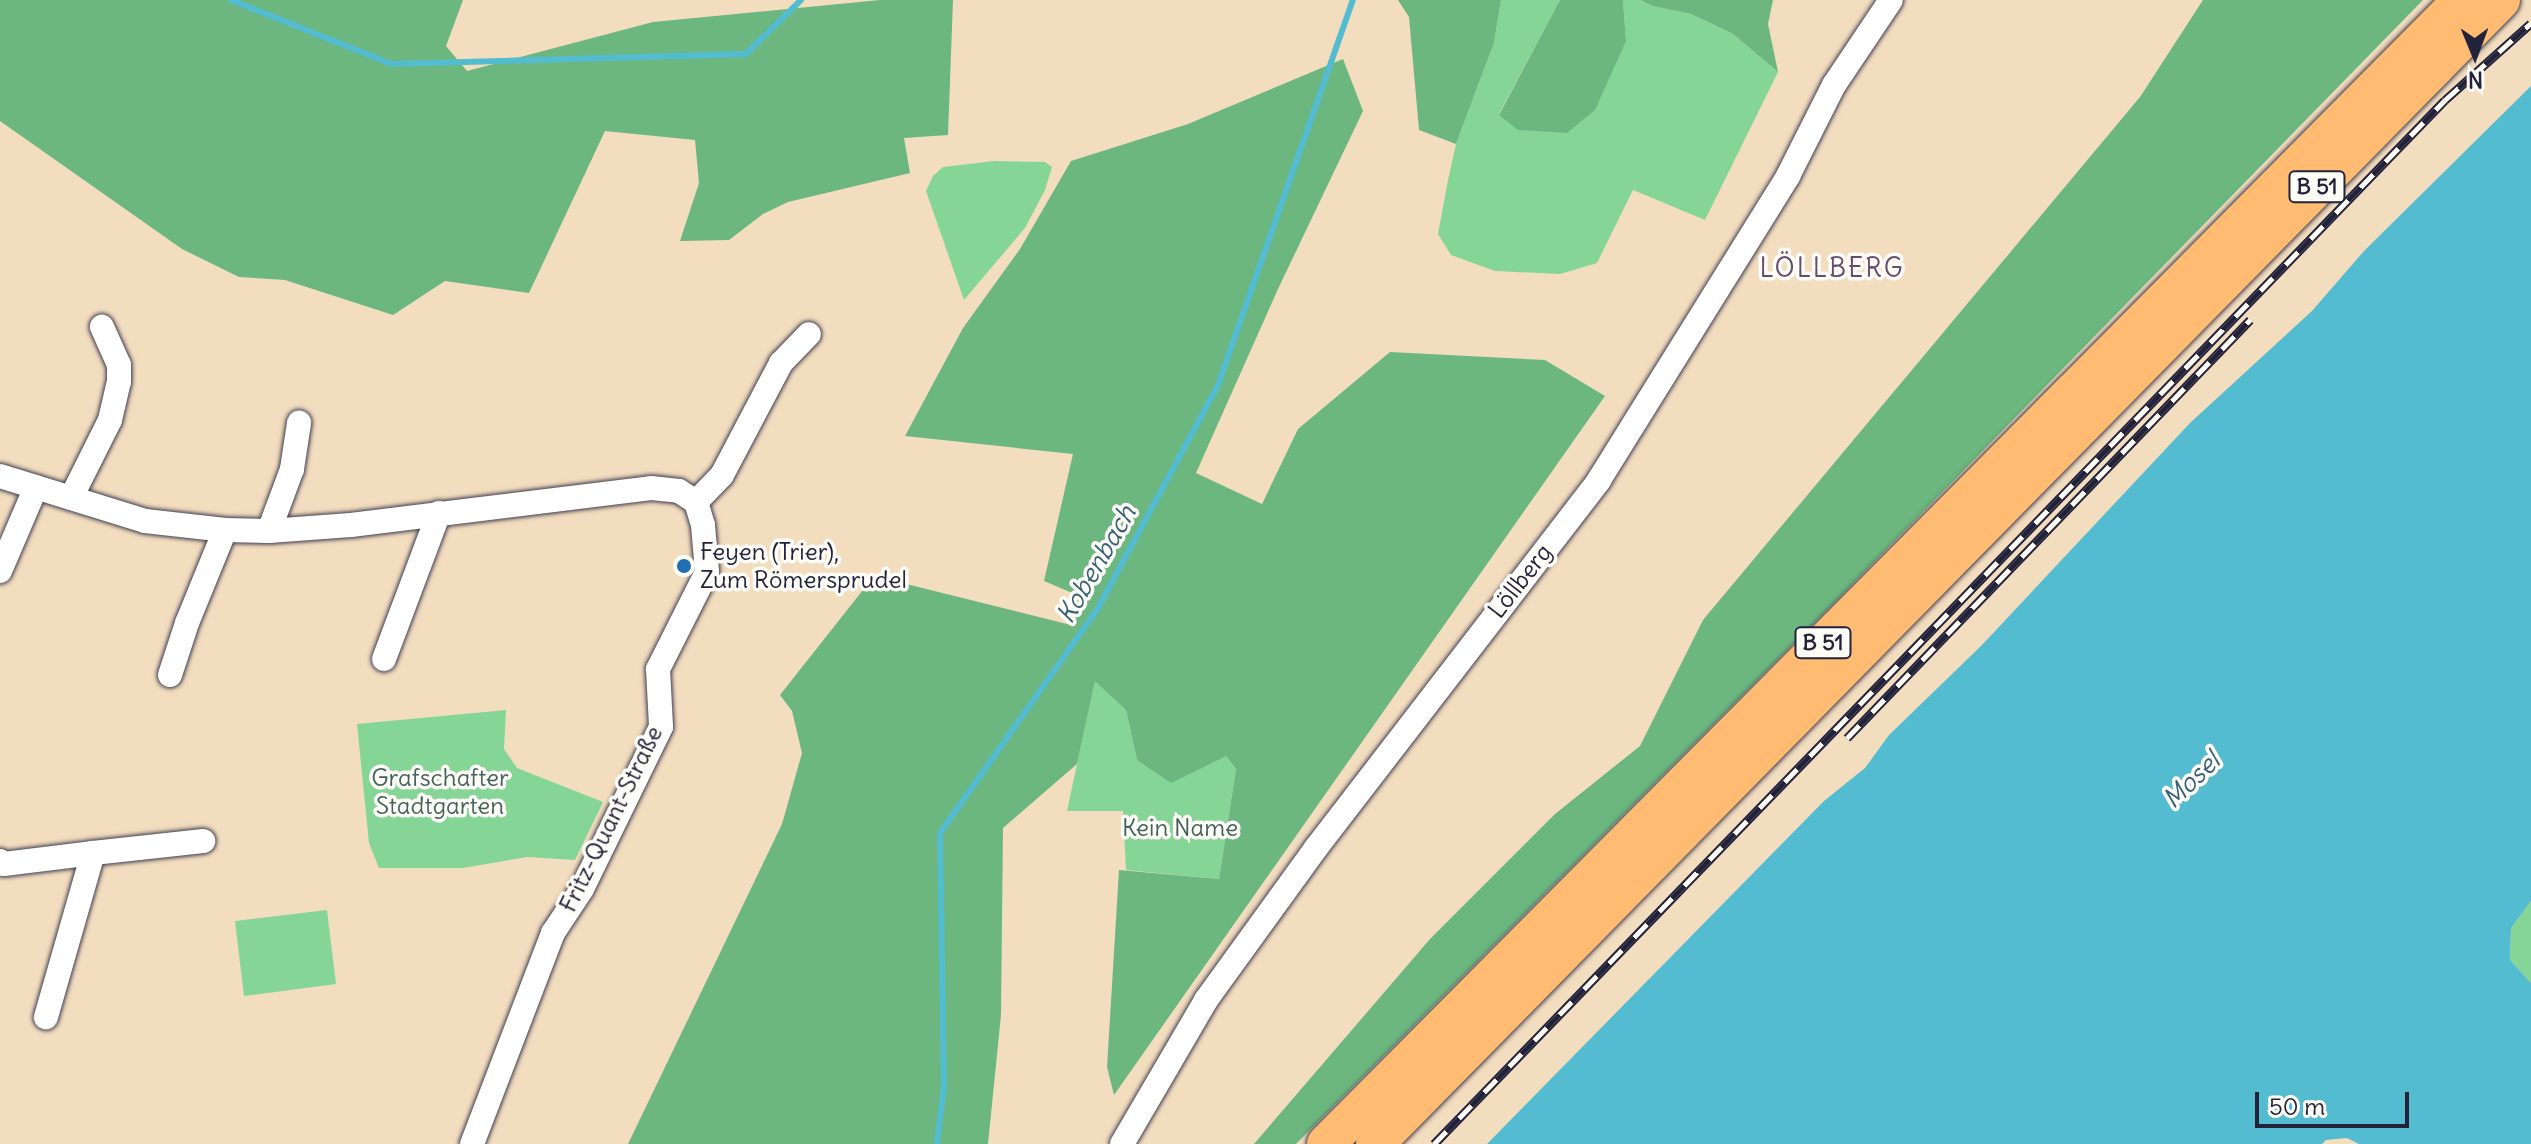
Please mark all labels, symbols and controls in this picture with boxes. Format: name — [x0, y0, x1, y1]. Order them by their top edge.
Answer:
north arrow — [2435, 16, 2515, 96]
text: N — [2468, 66, 2483, 94]
road number: B 51 — [2287, 169, 2347, 205]
district label: LÖLLBERG — [1759, 252, 1905, 284]
water label: Kobenbach — [1050, 499, 1142, 629]
place label: Feyen (Trier), Zum Römersprudel — [700, 538, 907, 594]
street label: Löllberg — [1482, 538, 1558, 624]
marker: Feyen (Trier), Zum Römersprudel — [675, 557, 693, 575]
road number: B 51 — [1793, 625, 1853, 661]
street label: Fritz-Quant-Straße — [553, 721, 669, 917]
water label: Mosel — [2156, 745, 2226, 815]
park label: Grafschafter Stadtgarten — [371, 764, 509, 820]
park label: Kein Name — [1122, 814, 1238, 842]
scale bar — [2259, 1076, 2413, 1126]
text: 50 m — [2269, 1091, 2325, 1121]

